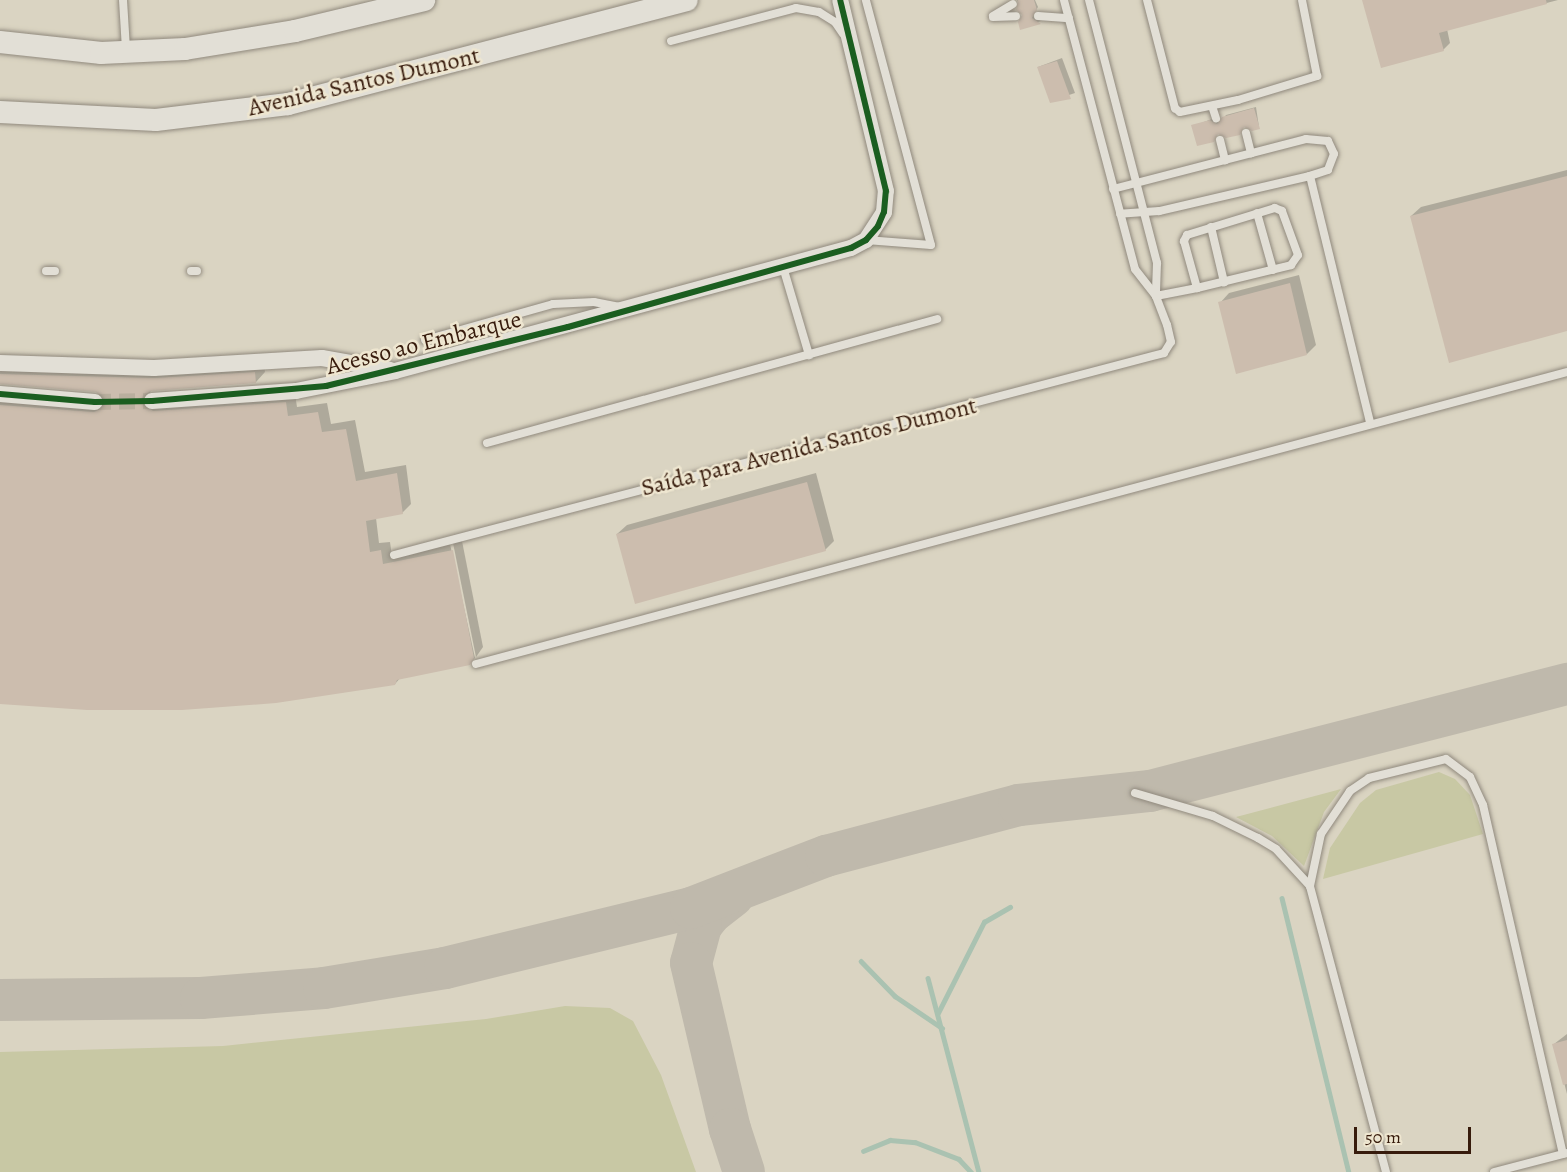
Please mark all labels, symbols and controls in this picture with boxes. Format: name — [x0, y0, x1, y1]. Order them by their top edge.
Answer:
street label: Avenida Santos Dumont — [245, 41, 483, 123]
street label: Acesso ao Embarque — [323, 305, 525, 381]
street label: Saída para Avenida Santos Dumont — [638, 391, 980, 503]
scale bar — [1357, 1115, 1474, 1153]
text: 50 m — [1365, 1125, 1401, 1149]

